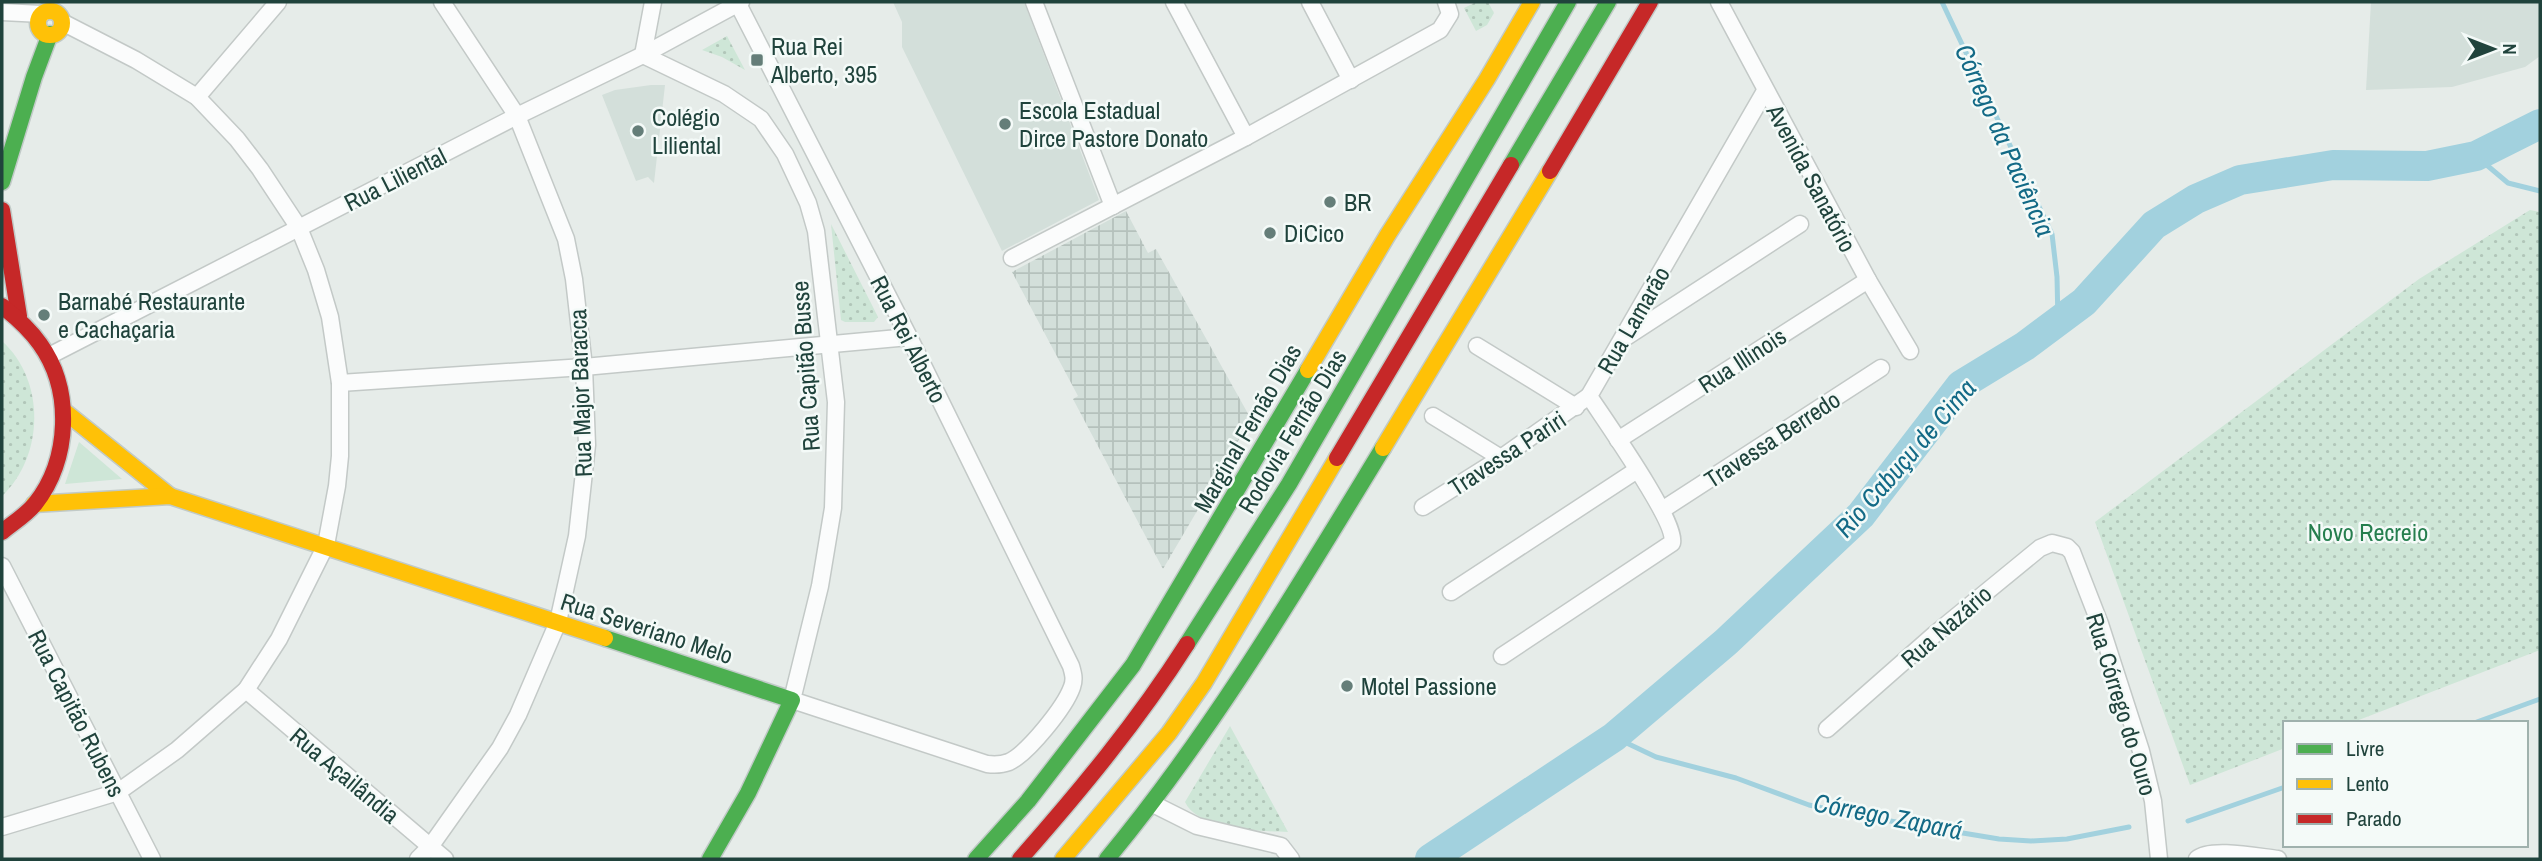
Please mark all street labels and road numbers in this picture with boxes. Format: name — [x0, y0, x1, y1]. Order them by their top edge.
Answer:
street label: Avenida Sanatório — [1759, 98, 1864, 257]
street label: Rua Liliental — [339, 140, 451, 218]
street label: Rua Lamarão — [1589, 260, 1677, 380]
street label: Rua Rei Alberto — [863, 270, 955, 408]
street label: Rua Capitão Busse — [783, 280, 827, 452]
street label: Rua Major Baracca — [561, 308, 599, 478]
street label: Rua Illinois — [1692, 320, 1792, 400]
street label: Marginal Fernão Dias — [1186, 338, 1308, 518]
street label: Rodovia Fernão Dias — [1230, 343, 1354, 519]
street label: Travessa Berredo — [1698, 383, 1846, 495]
street label: Travessa Pariri — [1442, 403, 1572, 503]
street label: Rua Nazário — [1894, 578, 1998, 674]
street label: Rua Severiano Melo — [557, 585, 737, 671]
street label: Rua Córrego do Ouro — [2079, 609, 2165, 799]
street label: Rua Capitão Rubens — [21, 624, 133, 802]
street label: Rua Açailândia — [284, 720, 406, 830]

